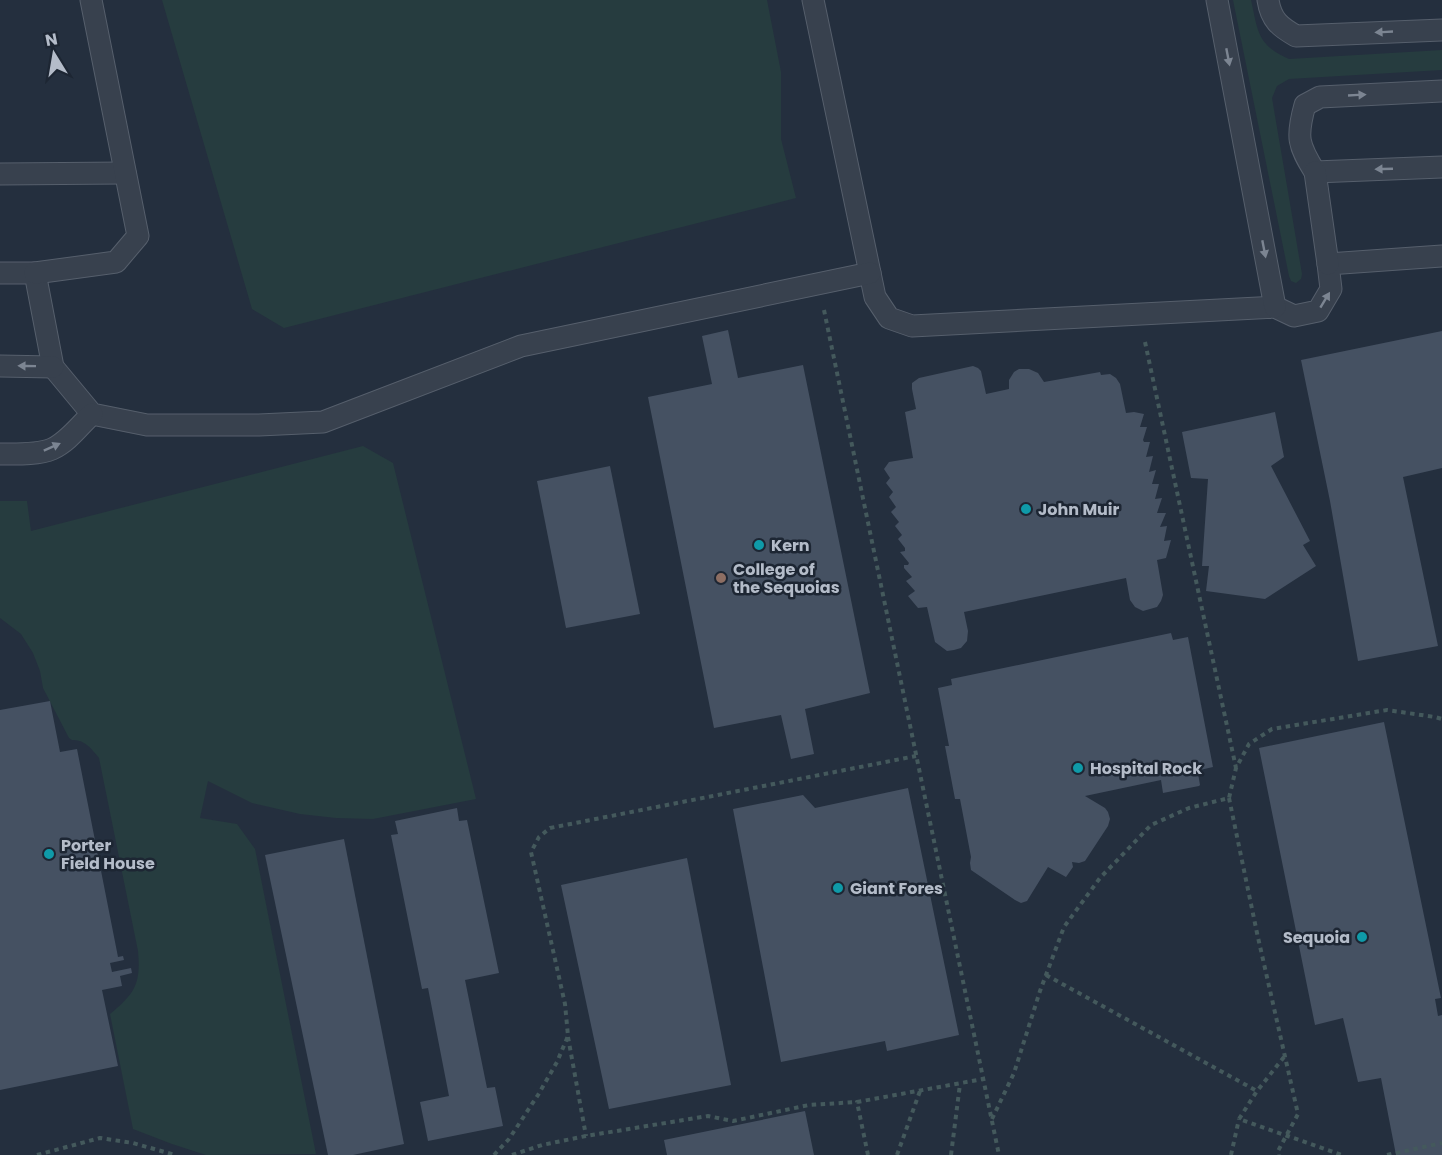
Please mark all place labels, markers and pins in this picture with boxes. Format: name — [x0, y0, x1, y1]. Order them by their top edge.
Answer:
place label: John Muir — [1038, 498, 1120, 521]
marker: John Muir — [1019, 502, 1033, 516]
place label: Kern — [771, 534, 810, 557]
marker: Kern — [752, 538, 766, 552]
place label: College of the Sequoias — [733, 558, 840, 599]
marker: College of the Sequoias — [714, 571, 728, 585]
place label: Hospital Rock — [1090, 757, 1202, 780]
marker: Hospital Rock — [1071, 761, 1085, 775]
place label: Porter Field House — [61, 834, 155, 875]
marker: Porter Field House — [42, 847, 56, 861]
place label: Giant Fores — [850, 877, 943, 900]
marker: Giant Fores — [831, 881, 845, 895]
place label: Sequoia — [1283, 926, 1350, 949]
marker: Sequoia — [1355, 930, 1369, 944]

